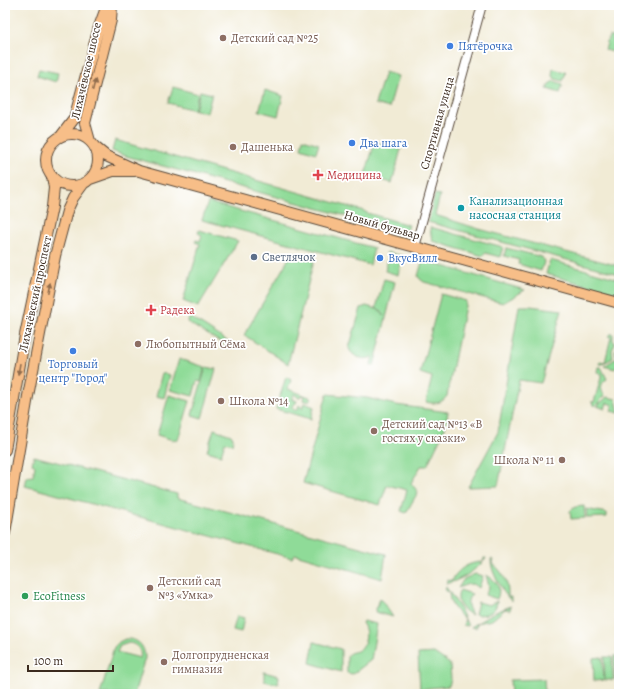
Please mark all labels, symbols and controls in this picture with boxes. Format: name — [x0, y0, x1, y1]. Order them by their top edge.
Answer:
street label: Лихачёвское шоссе — [67, 21, 105, 121]
place label: Детский сад №25 — [231, 30, 319, 46]
marker: Детский сад №25 — [218, 33, 228, 43]
place label: Пятёрочка — [458, 38, 513, 54]
marker: Пятёрочка — [445, 41, 455, 51]
street label: Спортивная улица — [416, 74, 458, 171]
one-way arrow — [92, 79, 98, 92]
place label: Два шага — [360, 135, 408, 151]
marker: Два шага — [347, 138, 357, 148]
place label: Дашенька — [241, 139, 294, 155]
marker: Дашенька — [228, 142, 238, 152]
place label: Медицина — [327, 167, 382, 183]
marker: Медицина — [312, 169, 324, 181]
place label: Канализационная насосная станция — [469, 193, 564, 223]
marker: Канализационная насосная станция — [456, 203, 466, 213]
street label: Новый бульвар — [342, 207, 422, 243]
street label: Лихачёвский проспект — [15, 234, 55, 354]
place label: Светлячок — [262, 249, 316, 265]
place label: ВкусВилл — [388, 250, 437, 266]
marker: Светлячок — [249, 252, 259, 262]
marker: ВкусВилл — [375, 253, 385, 263]
one-way arrow — [46, 282, 52, 294]
place label: Радека — [160, 302, 195, 318]
marker: Радека — [145, 304, 157, 316]
place label: Любопытный Сёма — [146, 336, 246, 352]
marker: Любопытный Сёма — [133, 339, 143, 349]
marker: Торговый центр "Город" — [68, 346, 78, 356]
place label: Торговый центр "Город" — [39, 356, 108, 386]
one-way arrow — [16, 363, 22, 375]
place label: Школа №14 — [229, 393, 289, 409]
marker: Школа №14 — [216, 396, 226, 406]
place label: Детский сад №13 «В гостях у сказки» — [382, 416, 482, 446]
marker: Детский сад №13 «В гостях у сказки» — [369, 426, 379, 436]
place label: Школа № 11 — [493, 452, 554, 468]
marker: Школа № 11 — [557, 455, 567, 465]
place label: Детский сад №3 «Умка» — [158, 573, 221, 603]
marker: Детский сад №3 «Умка» — [145, 583, 155, 593]
place label: EcoFitness — [33, 588, 85, 604]
marker: EcoFitness — [20, 591, 30, 601]
scale bar — [28, 647, 113, 673]
place label: Долгопрудненская гимназия — [172, 647, 269, 677]
text: 100 m — [34, 653, 63, 669]
marker: Долгопрудненская гимназия — [159, 657, 169, 667]

